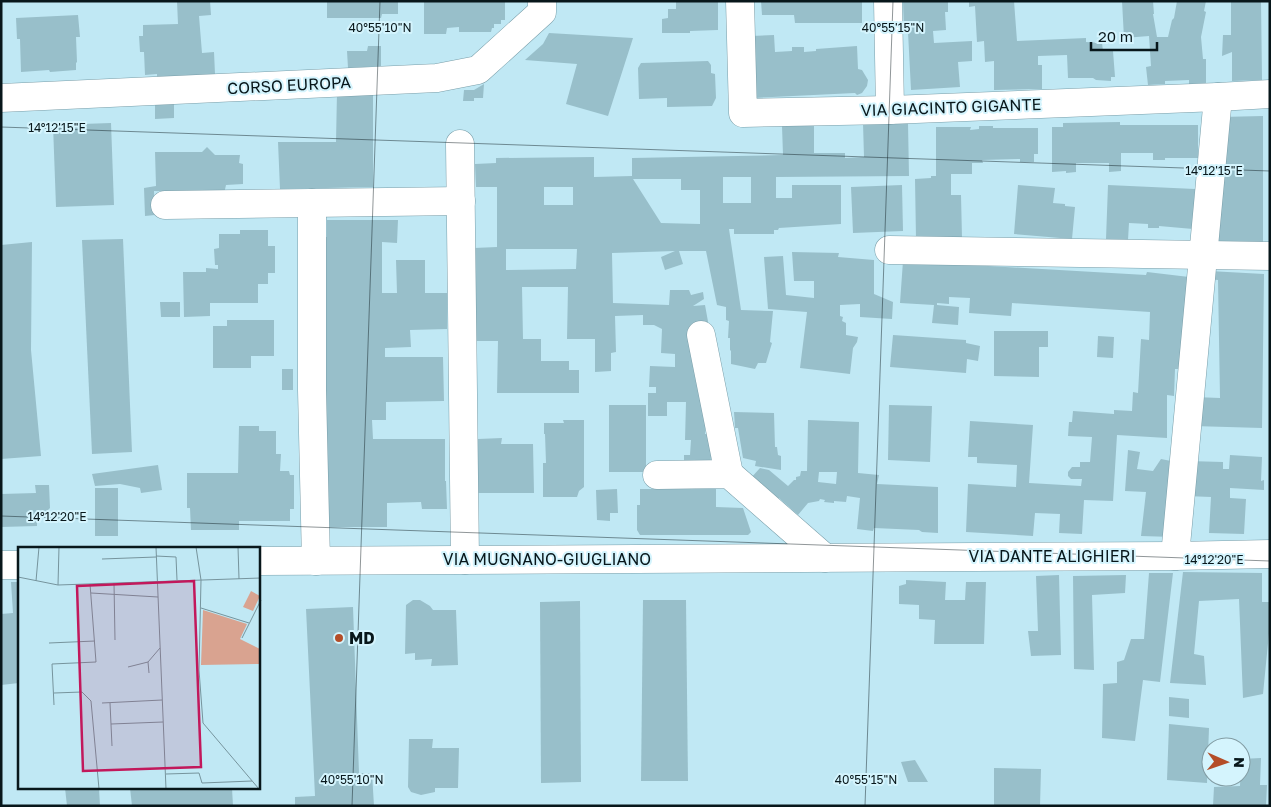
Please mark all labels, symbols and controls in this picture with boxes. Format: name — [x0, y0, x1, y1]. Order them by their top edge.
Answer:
text: 40°55'10"N — [348, 20, 412, 35]
text: 40°55'15"N — [862, 20, 924, 35]
scale bar — [1091, 20, 1157, 52]
text: 20 m — [1098, 27, 1133, 45]
street label: CORSO EUROPA — [227, 72, 352, 98]
street label: VIA GIACINTO GIGANTE — [860, 94, 1042, 120]
text: 14°12'15"E — [28, 120, 86, 135]
text: 14°12'15"E — [1185, 163, 1243, 178]
text: 14°12'20"E — [27, 509, 87, 524]
street label: VIA DANTE ALIGHIERI — [969, 546, 1135, 566]
inset map — [18, 547, 260, 790]
street label: VIA MUGNANO-GIUGLIANO — [443, 549, 651, 569]
text: 14°12'20"E — [1184, 552, 1244, 567]
place label: MD — [349, 628, 375, 648]
marker: MD — [333, 632, 345, 644]
north arrow — [1201, 737, 1251, 787]
text: N — [1231, 757, 1248, 768]
text: 40°55'10"N — [320, 772, 384, 787]
text: 40°55'15"N — [835, 772, 897, 787]

